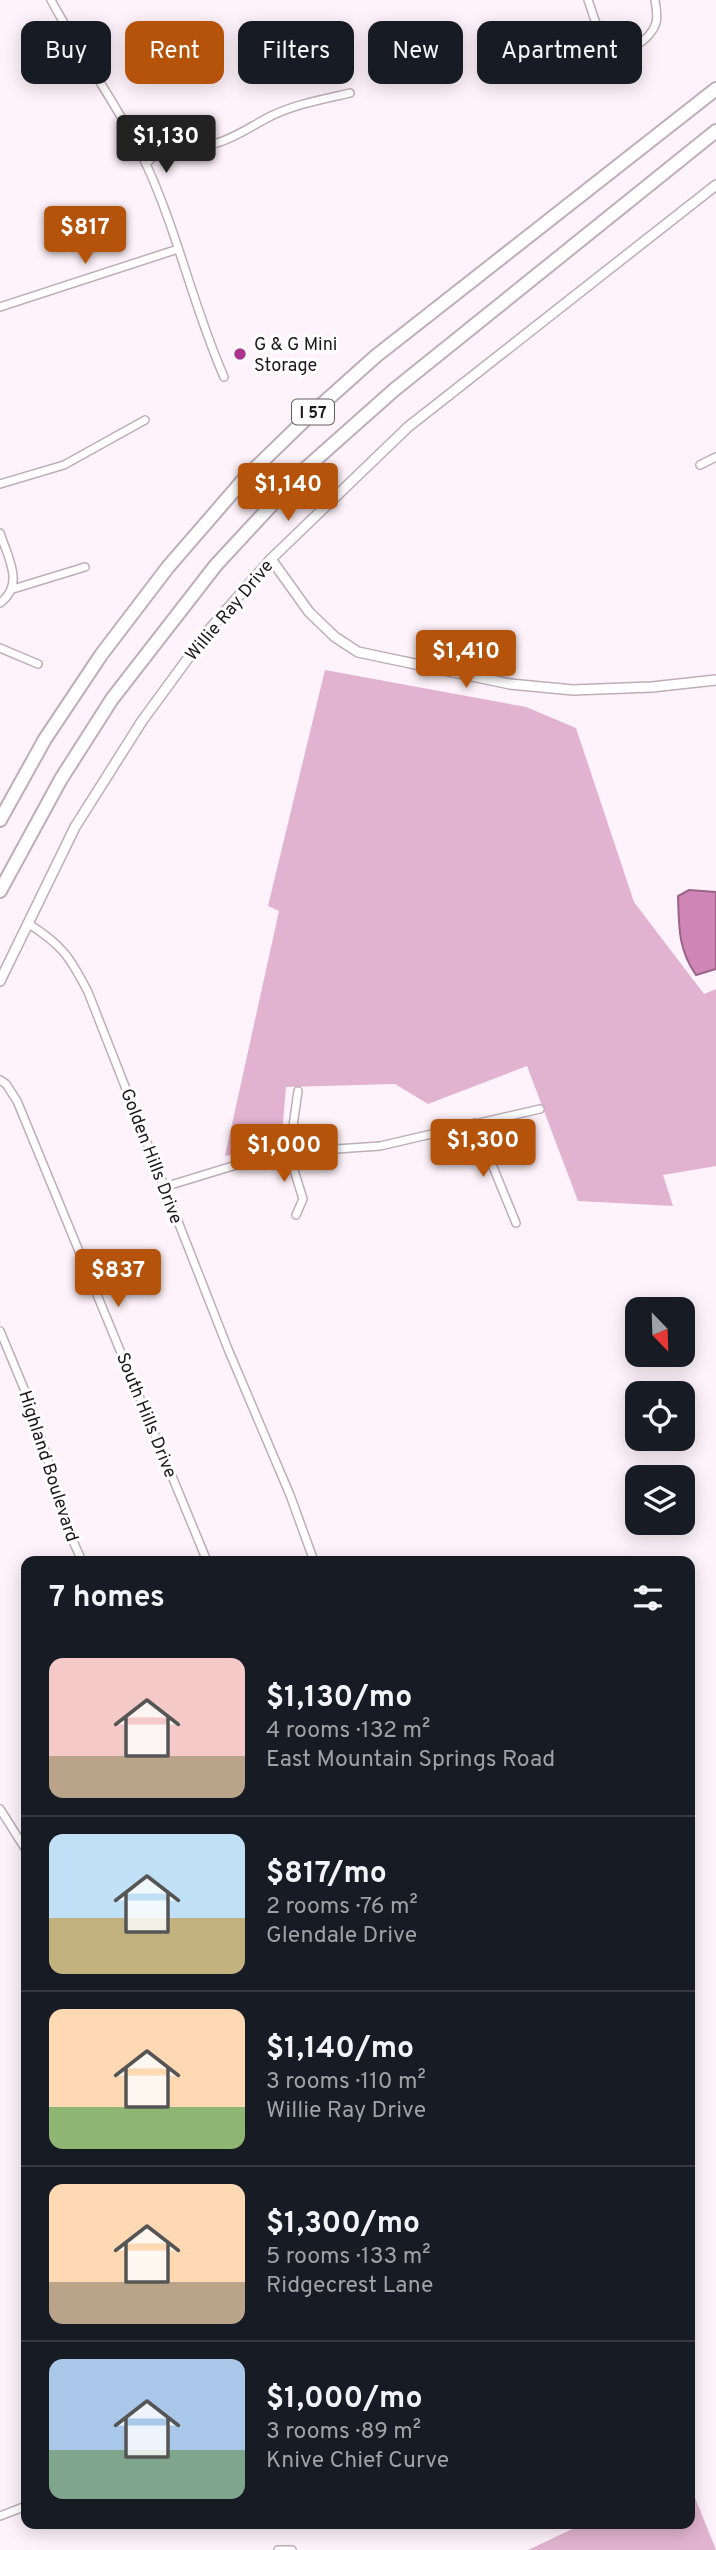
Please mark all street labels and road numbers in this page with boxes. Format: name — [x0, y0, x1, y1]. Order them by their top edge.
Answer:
road number: I 57 — [292, 400, 334, 424]
street label: Willie Ray Drive — [181, 556, 279, 666]
street label: Golden Hills Drive — [114, 1085, 187, 1228]
street label: South Hills Drive — [110, 1349, 181, 1482]
street label: Highland Boulevard — [12, 1388, 83, 1545]

